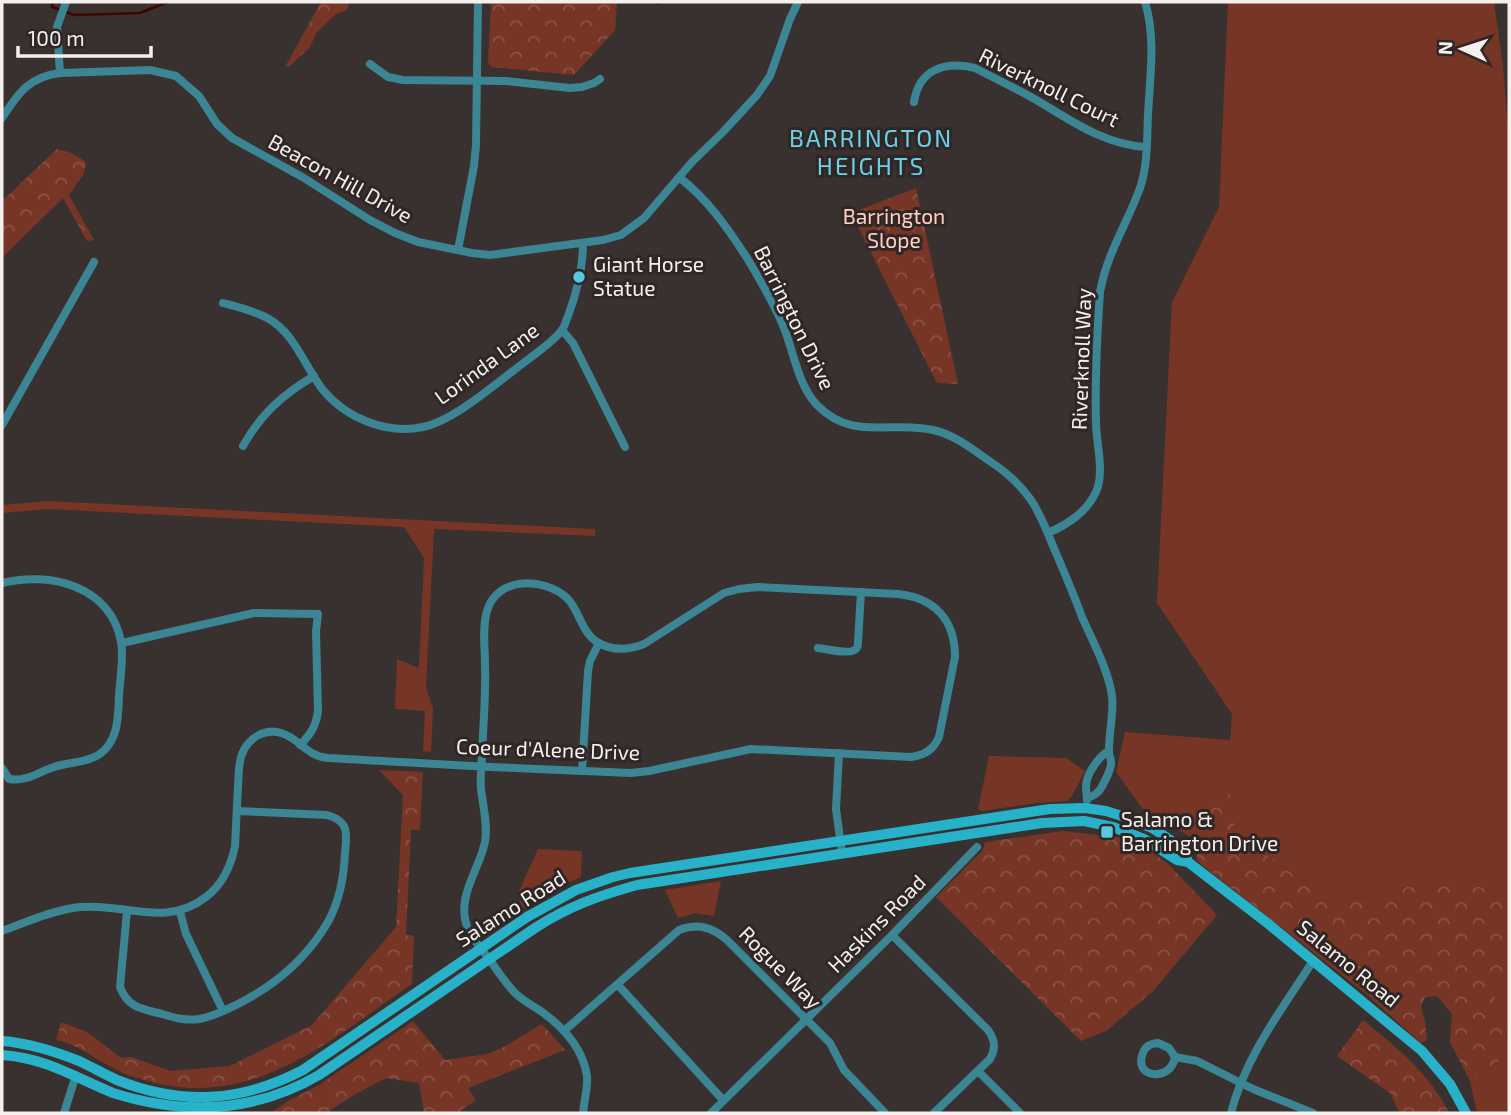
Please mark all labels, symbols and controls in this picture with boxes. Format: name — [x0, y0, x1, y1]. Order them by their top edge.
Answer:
scale bar — [18, 14, 150, 58]
north arrow — [1427, 14, 1497, 84]
text: 100 m — [28, 25, 85, 50]
text: N — [1433, 41, 1456, 56]
street label: Riverknoll Court — [976, 42, 1124, 131]
district label: BARRINGTON HEIGHTS — [789, 123, 953, 180]
street label: Beacon Hill Drive — [264, 128, 417, 228]
park label: Barrington Slope — [843, 203, 945, 252]
street label: Barrington Drive — [750, 241, 841, 393]
place label: Giant Horse Statue — [593, 251, 704, 300]
marker: Giant Horse Statue — [571, 269, 587, 285]
street label: Riverknoll Way — [1066, 287, 1095, 431]
street label: Lorinda Lane — [429, 317, 543, 409]
street label: Coeur d'Alene Drive — [456, 733, 640, 764]
place label: Salamo & Barrington Drive — [1121, 806, 1278, 855]
marker: Salamo & Barrington Drive — [1099, 824, 1115, 840]
street label: Salamo Road — [451, 864, 570, 951]
street label: Haskins Road — [822, 869, 930, 977]
street label: Salamo Road — [1293, 914, 1405, 1012]
street label: Rogue Way — [735, 920, 828, 1013]

